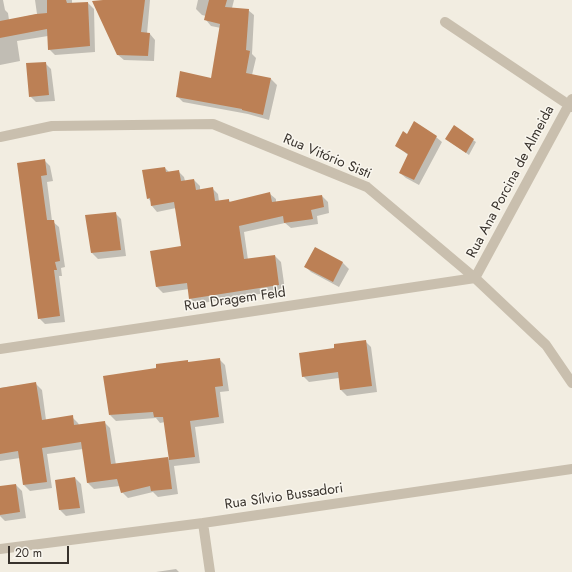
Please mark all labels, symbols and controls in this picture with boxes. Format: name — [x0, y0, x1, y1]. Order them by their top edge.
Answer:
street label: Rua Ana Porcina de Almeida — [464, 103, 558, 261]
street label: Rua Vitório Sisti — [280, 131, 374, 183]
street label: Rua Dragem Feld — [183, 285, 287, 315]
street label: Rua Sílvio Bussadori — [224, 480, 344, 514]
scale bar — [10, 538, 71, 564]
text: 20 m — [15, 544, 42, 562]

